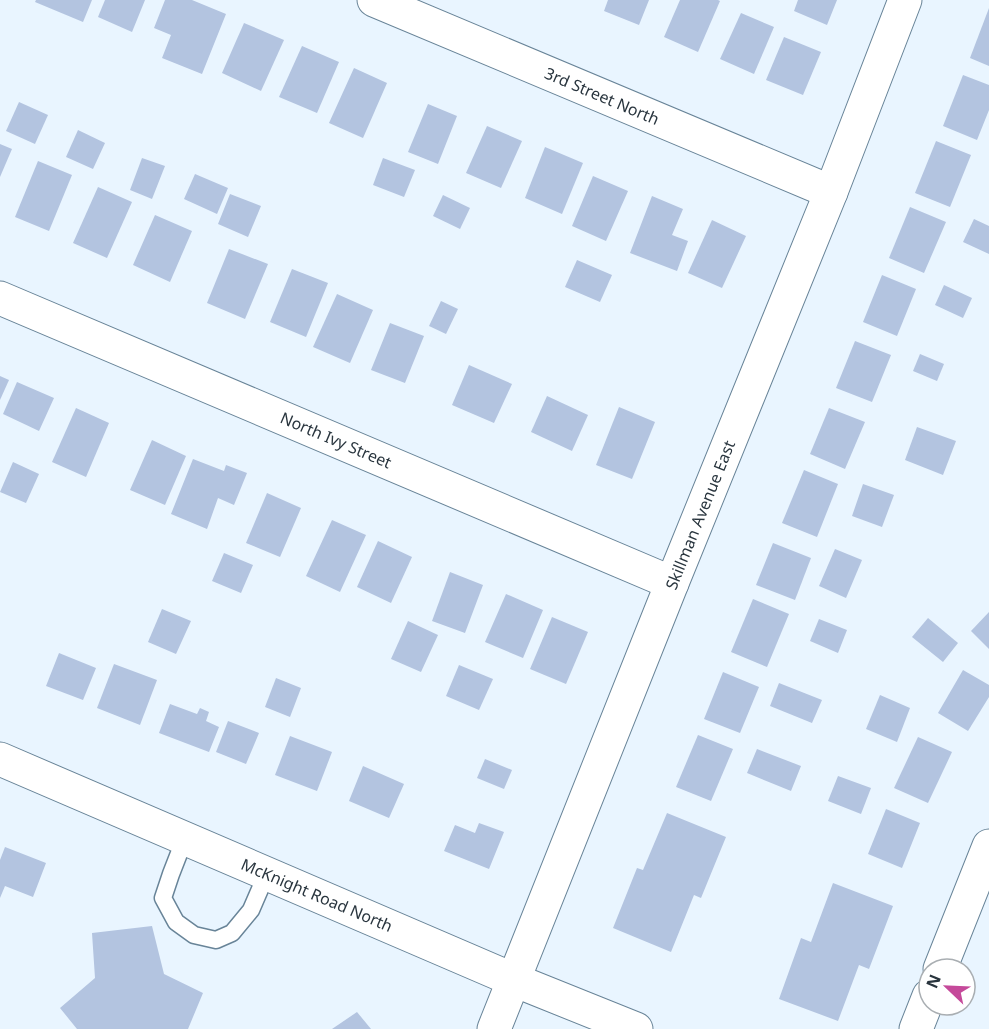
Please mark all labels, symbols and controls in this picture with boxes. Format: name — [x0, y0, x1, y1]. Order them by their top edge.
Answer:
street label: 3rd Street North — [541, 62, 663, 130]
street label: North Ivy Street — [277, 407, 395, 473]
street label: Skillman Avenue East — [660, 437, 740, 593]
street label: McKnight Road North — [238, 853, 396, 937]
north arrow — [917, 957, 977, 1017]
text: N — [921, 971, 946, 991]

